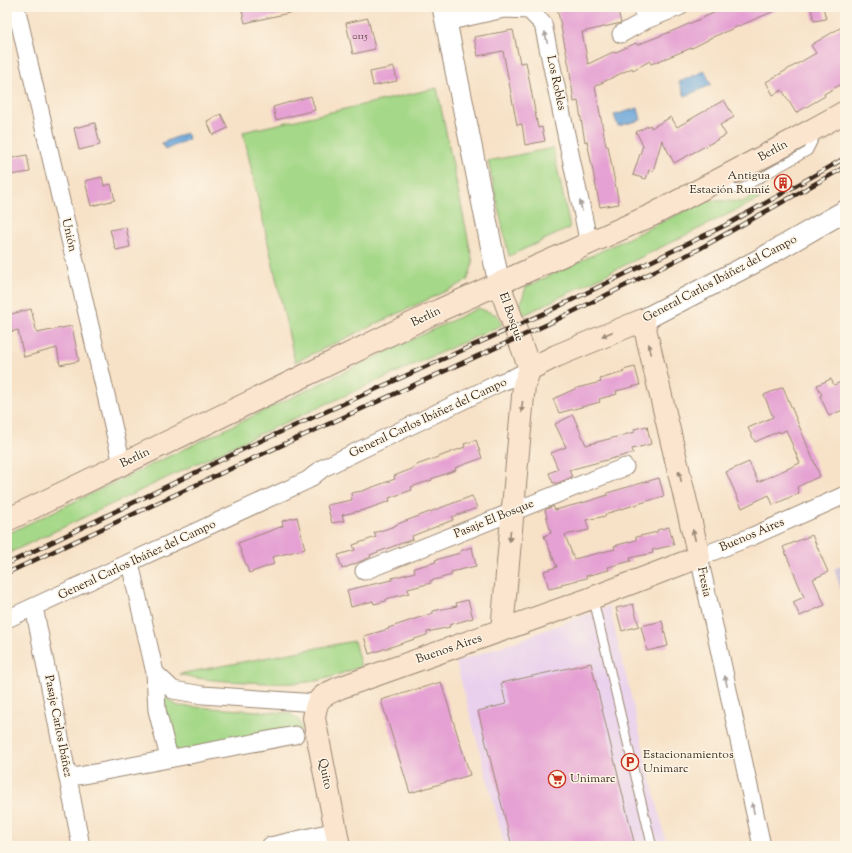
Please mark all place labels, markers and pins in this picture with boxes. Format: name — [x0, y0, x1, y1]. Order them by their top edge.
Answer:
place label: Antigua Estación Rumié — [690, 167, 770, 199]
building icon: Antigua Estación Rumié — [773, 173, 793, 193]
place label: Estacionamientos Unimarc — [643, 746, 734, 778]
parking icon: Estacionamientos Unimarc — [620, 752, 640, 772]
supermarket icon: Unimarc — [547, 769, 567, 789]
place label: Unimarc — [570, 770, 616, 788]

